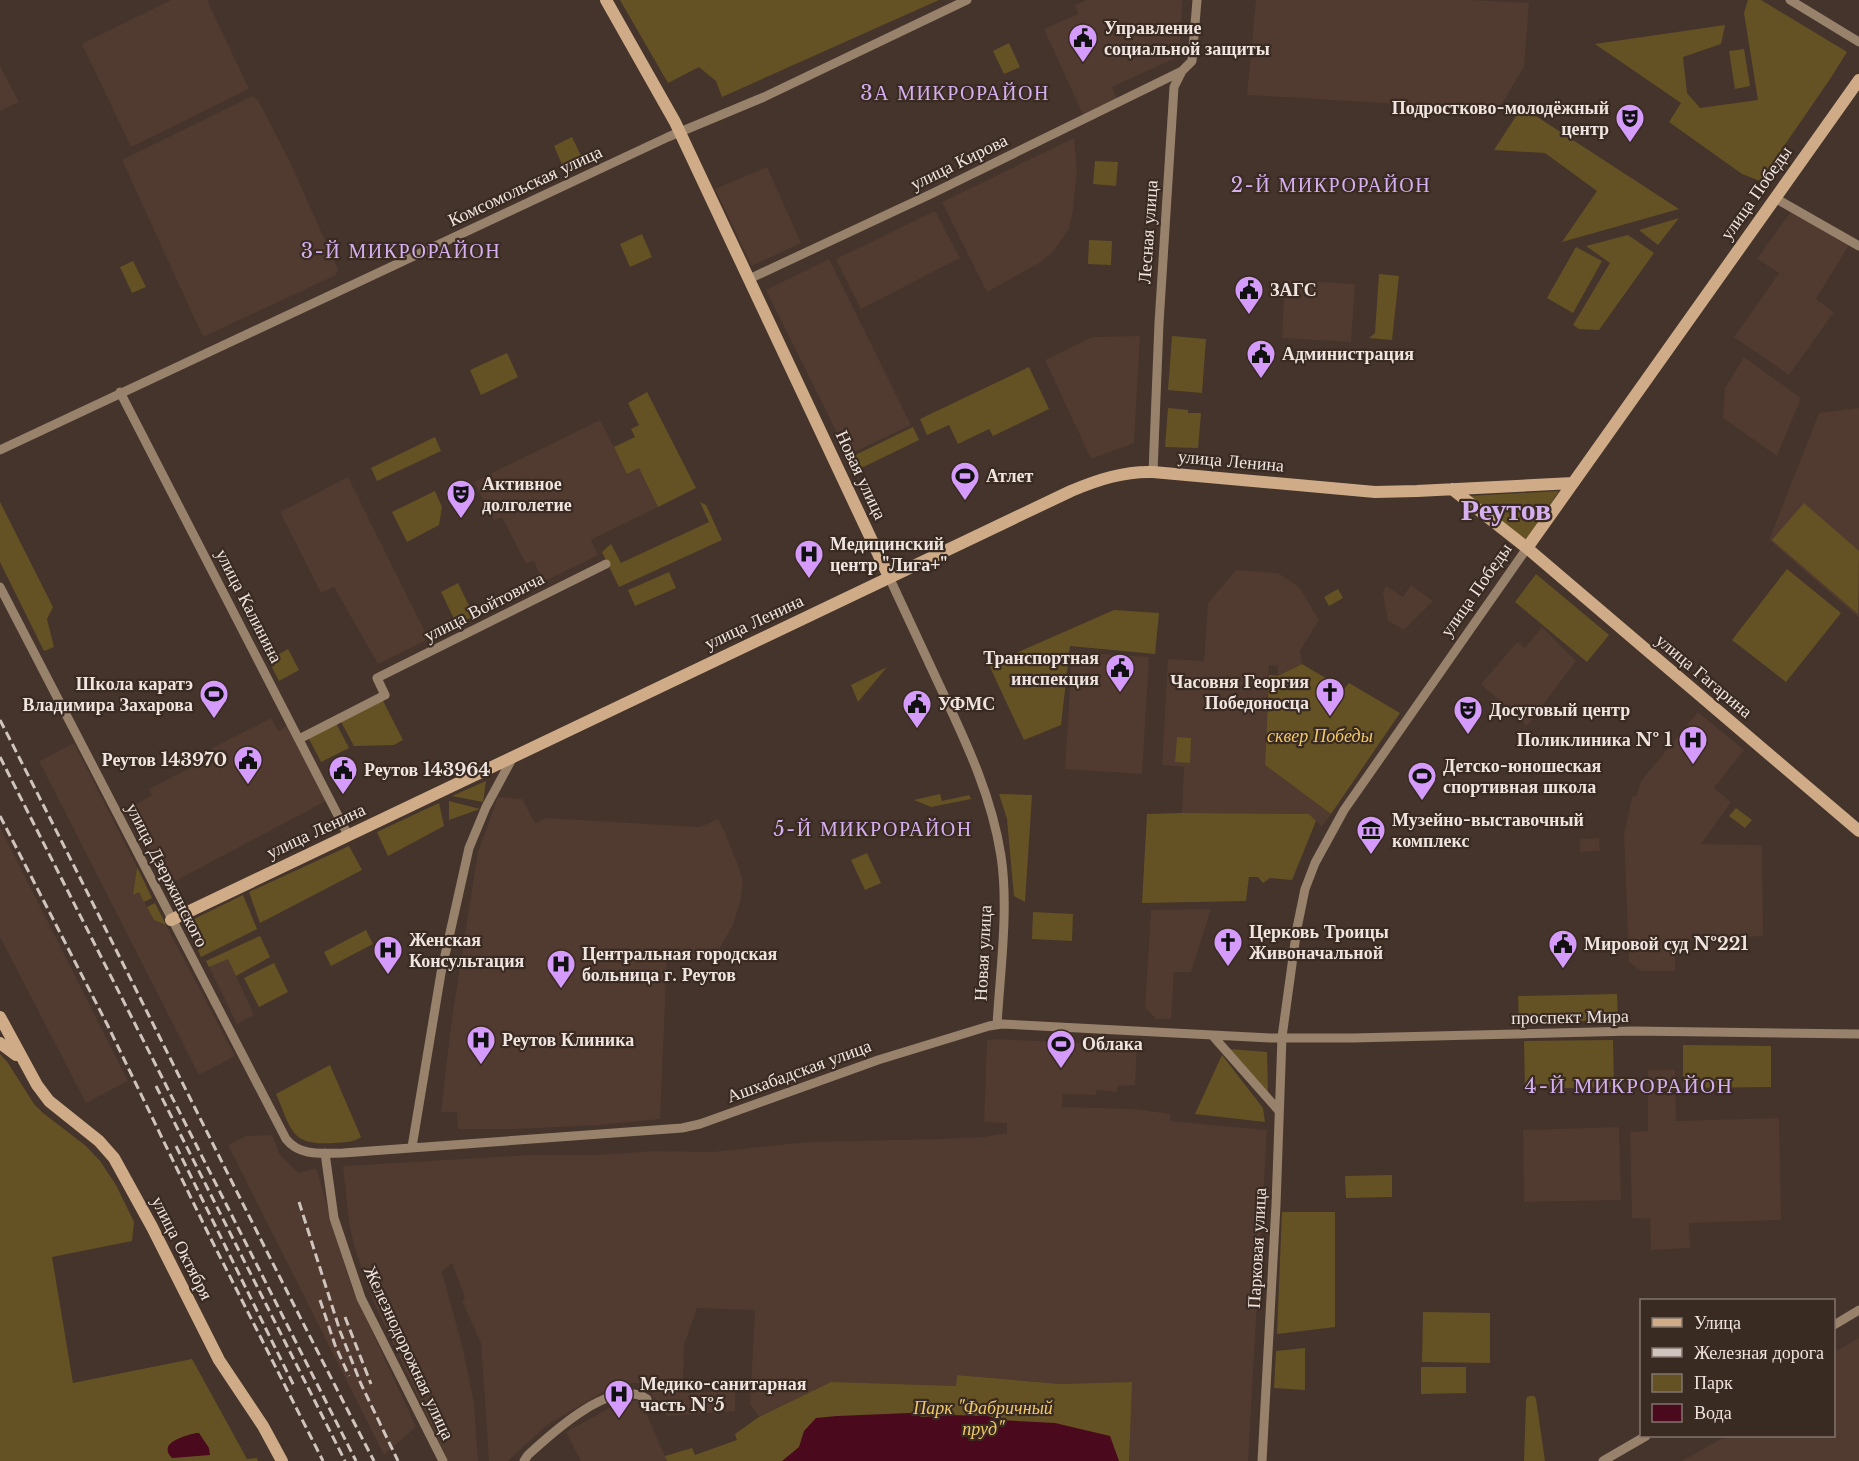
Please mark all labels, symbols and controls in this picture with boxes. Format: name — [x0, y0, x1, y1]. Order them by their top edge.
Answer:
place label: Управление социальной защиты — [1104, 17, 1270, 60]
public building icon: Управление социальной защиты — [1067, 22, 1099, 64]
district label: 3А МИКРОРАЙОН — [860, 81, 1050, 105]
place label: Подростково-молодёжный центр — [1392, 97, 1609, 140]
theatre icon: Подростково-молодёжный центр — [1614, 102, 1646, 144]
street label: улица Кирова — [907, 129, 1011, 195]
street label: Комсомольская улица — [444, 141, 606, 231]
street label: улица Победы — [1716, 142, 1796, 244]
district label: 2-Й МИКРОРАЙОН — [1231, 173, 1431, 197]
street label: Лесная улица — [1133, 179, 1163, 285]
district label: 3-Й МИКРОРАЙОН — [301, 239, 501, 263]
public building icon: ЗАГС — [1233, 274, 1265, 316]
place label: ЗАГС — [1270, 279, 1317, 301]
public building icon: Администрация — [1245, 338, 1277, 380]
place label: Администрация — [1282, 343, 1414, 365]
street label: Новая улица — [831, 427, 891, 523]
street label: улица Ленина — [1177, 445, 1285, 477]
sports icon: Атлет — [949, 460, 981, 502]
place label: Атлет — [986, 465, 1034, 487]
place label: Активное долголетие — [482, 473, 572, 516]
theatre icon: Активное долголетие — [445, 478, 477, 520]
district label: Реутов — [1461, 491, 1551, 528]
place label: Медицинский центр "Лига+" — [830, 533, 947, 576]
hospital icon: Медицинский центр "Лига+" — [793, 538, 825, 580]
street label: улица Победы — [1436, 539, 1516, 641]
street label: улица Калинина — [211, 545, 287, 667]
street label: улица Войтовича — [420, 567, 548, 647]
street label: улица Ленина — [701, 590, 807, 654]
street label: улица Гагарина — [1651, 629, 1757, 723]
place label: Транспортная инспекция — [983, 647, 1099, 690]
public building icon: Транспортная инспекция — [1104, 652, 1136, 694]
place label: Часовня Георгия Победоносца — [1170, 671, 1309, 714]
place label: Школа каратэ Владимира Захарова — [22, 673, 193, 716]
church icon: Часовня Георгия Победоносца — [1314, 676, 1346, 718]
sports icon: Школа каратэ Владимира Захарова — [198, 678, 230, 720]
public building icon: УФМС — [901, 688, 933, 730]
place label: УФМС — [938, 693, 995, 715]
theatre icon: Досуговый центр — [1452, 694, 1484, 736]
place label: Досуговый центр — [1489, 699, 1630, 721]
hospital icon: Поликлиника № 1 — [1677, 724, 1709, 766]
park label: сквер Победы — [1267, 725, 1373, 747]
place label: Поликлиника № 1 — [1517, 729, 1672, 751]
public building icon: Реутов 143970 — [232, 744, 264, 786]
place label: Реутов 143970 — [102, 749, 227, 771]
public building icon: Реутов 143964 — [327, 754, 359, 796]
place label: Детско-юношеская спортивная школа — [1443, 755, 1602, 798]
place label: Реутов 143964 — [364, 759, 490, 781]
sports icon: Детско-юношеская спортивная школа — [1406, 760, 1438, 802]
street label: улица Дзержинского — [121, 799, 213, 951]
street label: улица Ленина — [263, 799, 369, 863]
place label: Музейно-выставочный комплекс — [1392, 809, 1584, 852]
museum icon: Музейно-выставочный комплекс — [1355, 814, 1387, 856]
district label: 5-Й МИКРОРАЙОН — [773, 817, 973, 841]
street label: Новая улица — [969, 904, 997, 1002]
place label: Церковь Троицы Живоначальной — [1249, 921, 1389, 964]
church icon: Церковь Троицы Живоначальной — [1212, 926, 1244, 968]
public building icon: Мировой суд №221 — [1547, 928, 1579, 970]
place label: Женская Консультация — [409, 929, 525, 972]
place label: Мировой суд №221 — [1584, 933, 1748, 955]
hospital icon: Женская Консультация — [372, 934, 404, 976]
place label: Центральная городская больница г. Реутов — [582, 943, 778, 986]
hospital icon: Центральная городская больница г. Реутов — [545, 948, 577, 990]
street label: проспект Мира — [1511, 1005, 1629, 1029]
hospital icon: Реутов Клиника — [465, 1024, 497, 1066]
sports icon: Облака — [1045, 1028, 1077, 1070]
place label: Реутов Клиника — [502, 1029, 634, 1051]
place label: Облака — [1082, 1033, 1143, 1055]
street label: Ашхабадская улица — [724, 1035, 874, 1107]
district label: 4-Й МИКРОРАЙОН — [1525, 1073, 1733, 1099]
street label: Парковая улица — [1243, 1187, 1271, 1309]
street label: улица Октября — [146, 1192, 218, 1304]
street label: Железнодорожная улица — [359, 1263, 459, 1443]
legend — [1640, 1299, 1835, 1437]
text: Улица — [1694, 1312, 1741, 1334]
text: Железная дорога — [1694, 1342, 1824, 1364]
text: Парк — [1694, 1372, 1733, 1394]
place label: Медико-санитарная часть №5 — [640, 1373, 807, 1416]
hospital icon: Медико-санитарная часть №5 — [603, 1378, 635, 1420]
park label: Парк "Фабричный пруд" — [912, 1397, 1053, 1440]
text: Вода — [1694, 1402, 1732, 1424]

